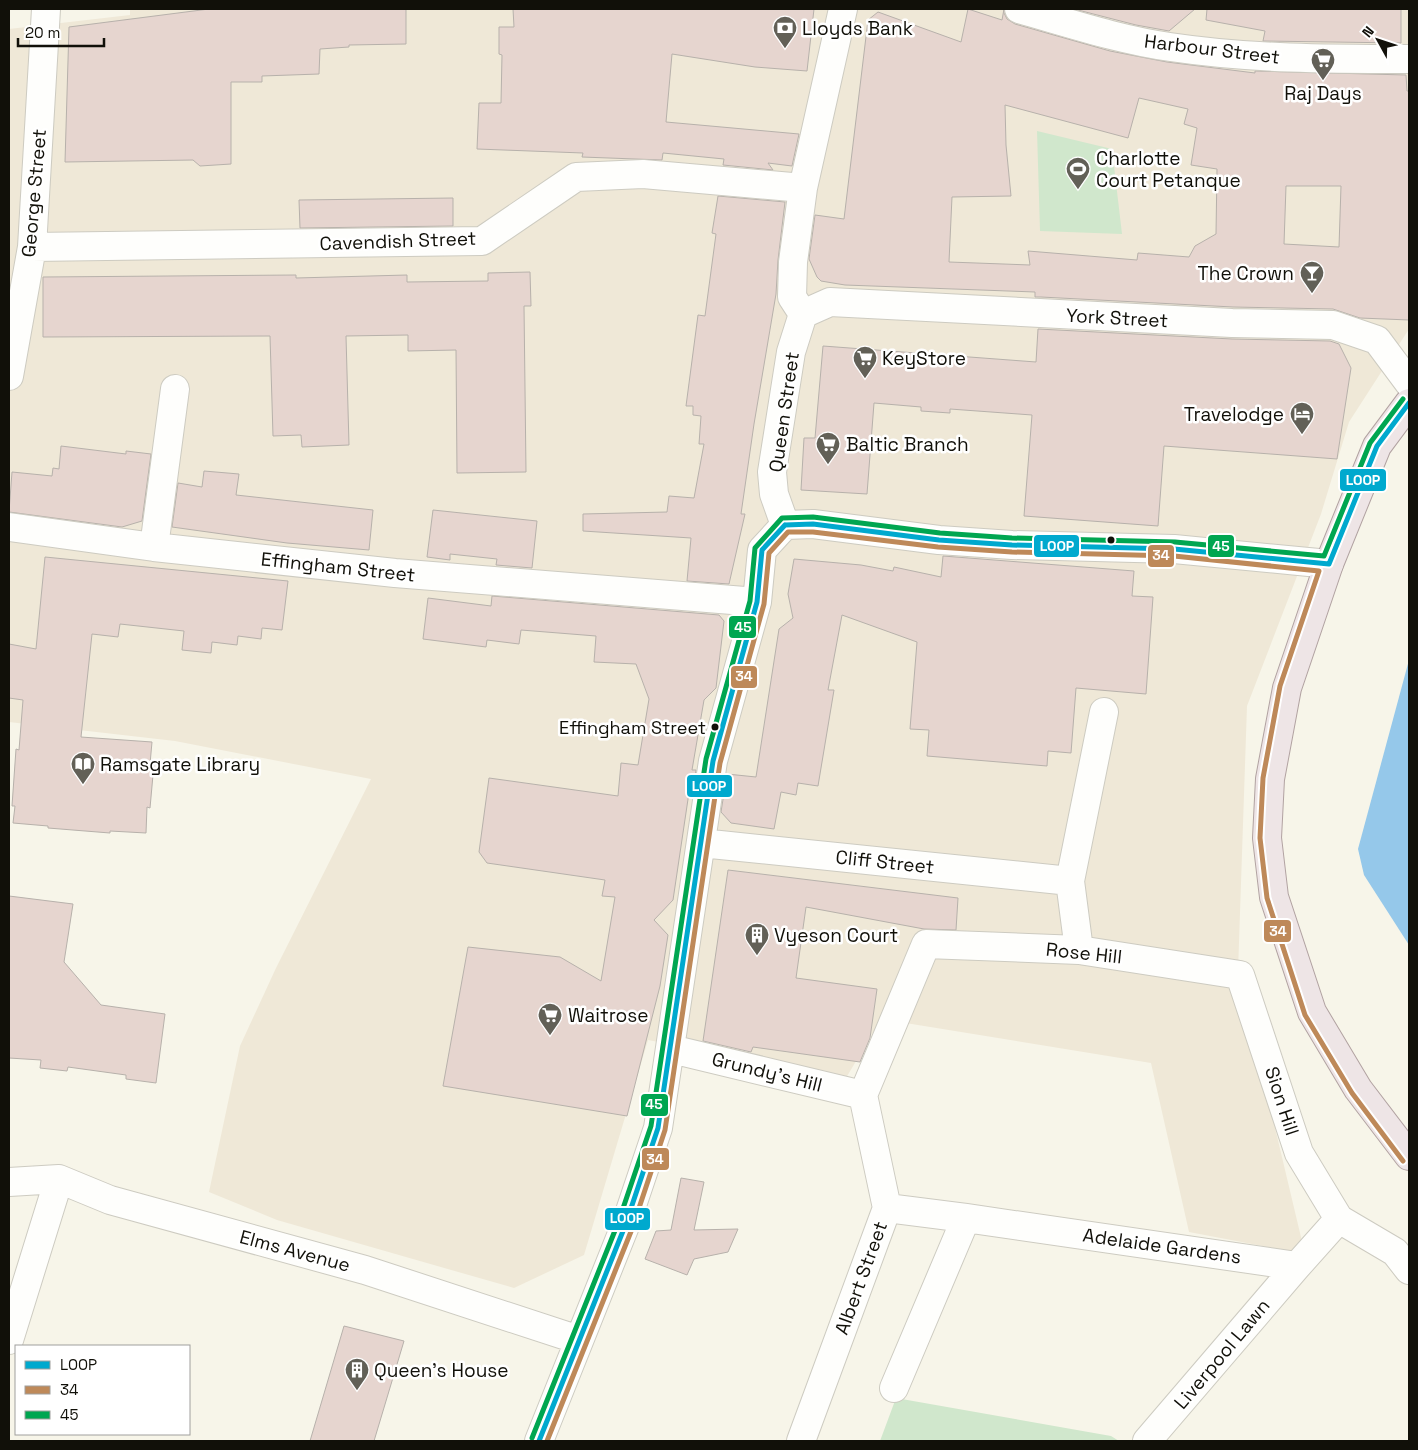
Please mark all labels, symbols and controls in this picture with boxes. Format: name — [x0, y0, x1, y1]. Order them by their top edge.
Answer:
scale bar — [18, 15, 104, 47]
bank icon: Lloyds Bank — [772, 15, 798, 49]
north arrow — [1353, 15, 1403, 65]
place label: Lloyds Bank — [802, 16, 913, 41]
text: N — [1358, 22, 1378, 41]
text: 20 m — [25, 23, 60, 42]
street label: Harbour Street — [1143, 28, 1281, 70]
supermarket icon: Raj Days — [1310, 47, 1336, 81]
place label: Raj Days — [1284, 81, 1362, 106]
street label: George Street — [16, 128, 52, 258]
place label: Charlotte Court Petanque — [1096, 146, 1241, 193]
sports icon: Charlotte Court Petanque — [1065, 156, 1091, 190]
street label: Cavendish Street — [319, 226, 477, 256]
bar icon: The Crown — [1299, 260, 1325, 294]
place label: The Crown — [1198, 261, 1294, 286]
street label: York Street — [1065, 303, 1169, 333]
supermarket icon: KeyStore — [852, 345, 878, 379]
place label: KeyStore — [882, 346, 966, 371]
street label: Queen Street — [763, 350, 805, 474]
hotel icon: Travelodge — [1289, 401, 1315, 435]
place label: Travelodge — [1184, 402, 1284, 427]
supermarket icon: Baltic Branch — [815, 431, 841, 465]
place label: Baltic Branch — [846, 432, 969, 457]
line badge: LOOP — [1339, 468, 1387, 492]
text: LOOP — [1346, 471, 1381, 489]
line badge: LOOP — [1033, 534, 1080, 558]
line badge: 45 — [1207, 534, 1235, 558]
unlabelled marker — [1106, 535, 1116, 545]
text: LOOP — [1040, 537, 1075, 555]
text: 45 — [1212, 537, 1230, 555]
line badge: 34 — [1147, 544, 1175, 568]
street label: Effingham Street — [260, 546, 416, 588]
text: 34 — [1152, 546, 1170, 564]
line badge: 45 — [728, 615, 757, 639]
text: 45 — [734, 618, 752, 636]
line badge: 34 — [730, 665, 758, 689]
text: 34 — [735, 667, 753, 685]
place label: Effingham Street — [559, 716, 706, 739]
marker: Effingham Street — [710, 722, 720, 732]
library icon: Ramsgate Library — [70, 751, 96, 785]
place label: Ramsgate Library — [100, 752, 260, 777]
line badge: LOOP — [686, 774, 733, 798]
text: LOOP — [692, 777, 727, 795]
street label: Cliff Street — [834, 844, 936, 880]
line badge: 34 — [1263, 919, 1292, 943]
building icon: Vyeson Court — [744, 922, 770, 956]
text: 34 — [1269, 922, 1287, 940]
place label: Vyeson Court — [774, 923, 898, 948]
street label: Rose Hill — [1045, 937, 1123, 969]
supermarket icon: Waitrose — [537, 1002, 563, 1036]
place label: Waitrose — [568, 1003, 649, 1028]
street label: Grundy's Hill — [709, 1046, 825, 1098]
street label: Sion Hill — [1259, 1063, 1305, 1139]
line badge: 45 — [640, 1093, 669, 1117]
text: 45 — [645, 1095, 663, 1113]
line badge: 34 — [641, 1147, 670, 1171]
text: 34 — [646, 1150, 664, 1168]
line badge: LOOP — [604, 1207, 651, 1231]
text: LOOP — [610, 1209, 645, 1227]
street label: Albert Street — [829, 1218, 893, 1338]
street label: Adelaide Gardens — [1081, 1223, 1243, 1269]
street label: Elms Avenue — [237, 1224, 353, 1278]
street label: Liverpool Lawn — [1169, 1294, 1275, 1414]
legend — [15, 1345, 190, 1435]
text: LOOP — [60, 1355, 97, 1374]
building icon: Queen's House — [344, 1357, 370, 1391]
place label: Queen's House — [374, 1358, 509, 1383]
text: 34 — [60, 1380, 78, 1399]
text: 45 — [60, 1405, 78, 1424]

